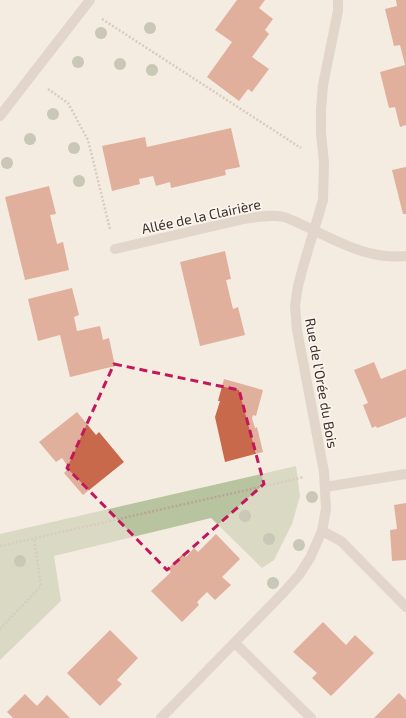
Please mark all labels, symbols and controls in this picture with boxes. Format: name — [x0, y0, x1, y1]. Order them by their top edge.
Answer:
street label: Allée de la Clairière — [140, 195, 262, 237]
street label: Rue de l'Orée du Bois — [302, 317, 342, 449]

